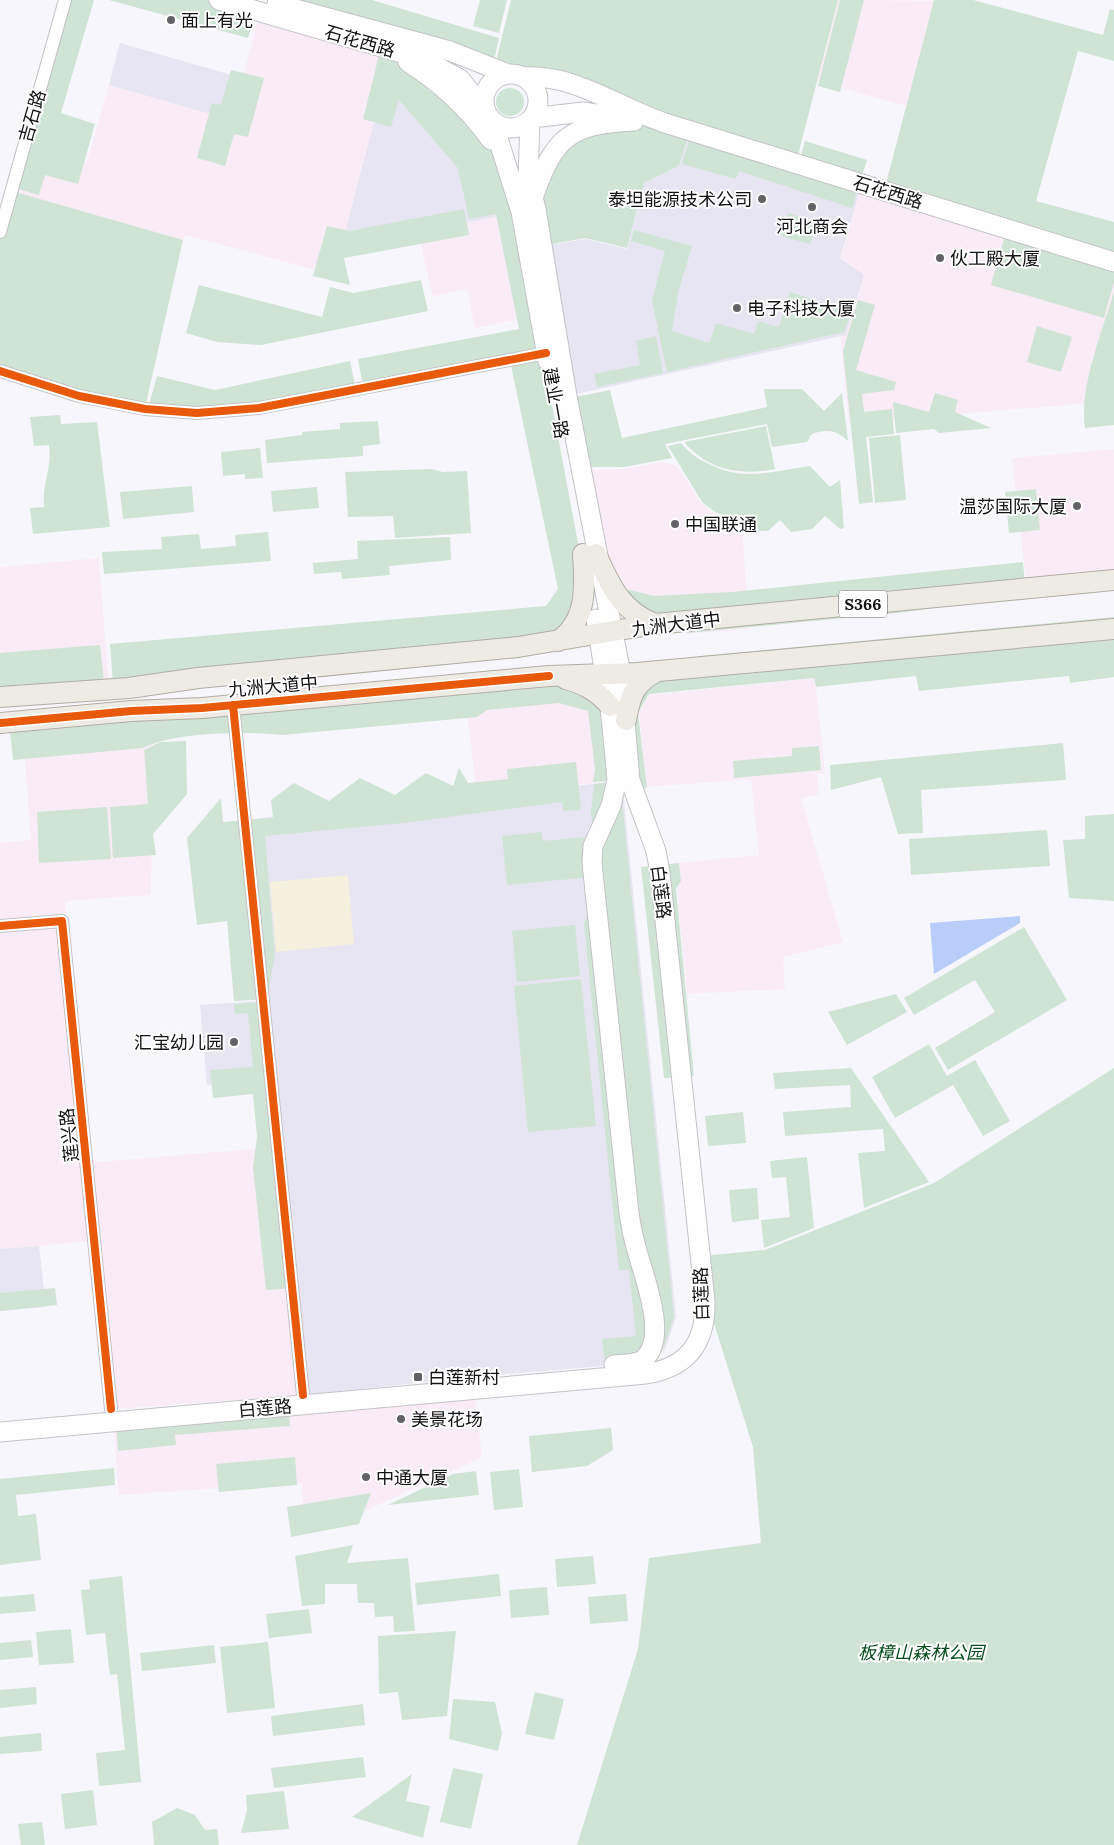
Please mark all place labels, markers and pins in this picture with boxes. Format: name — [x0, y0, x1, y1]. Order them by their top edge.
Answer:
place label: 面上有光 — [181, 9, 253, 32]
marker: 面上有光 — [165, 14, 177, 26]
place label: 泰坦能源技术公司 — [608, 188, 752, 211]
marker: 泰坦能源技术公司 — [756, 193, 768, 205]
marker: 河北商会 — [806, 201, 818, 213]
place label: 河北商会 — [776, 215, 848, 238]
place label: 伙工殿大厦 — [950, 247, 1040, 270]
marker: 伙工殿大厦 — [934, 252, 946, 264]
place label: 电子科技大厦 — [747, 297, 855, 320]
marker: 电子科技大厦 — [731, 302, 743, 314]
place label: 温莎国际大厦 — [959, 495, 1067, 518]
marker: 温莎国际大厦 — [1071, 500, 1083, 512]
place label: 中国联通 — [685, 513, 757, 536]
marker: 中国联通 — [669, 518, 681, 530]
place label: 汇宝幼儿园 — [134, 1031, 224, 1054]
marker: 汇宝幼儿园 — [228, 1036, 240, 1048]
place label: 白莲新村 — [428, 1366, 500, 1389]
marker: 白莲新村 — [412, 1371, 424, 1383]
place label: 美景花场 — [411, 1408, 483, 1431]
marker: 美景花场 — [395, 1413, 407, 1425]
place label: 中通大厦 — [376, 1466, 448, 1489]
marker: 中通大厦 — [360, 1471, 372, 1483]

